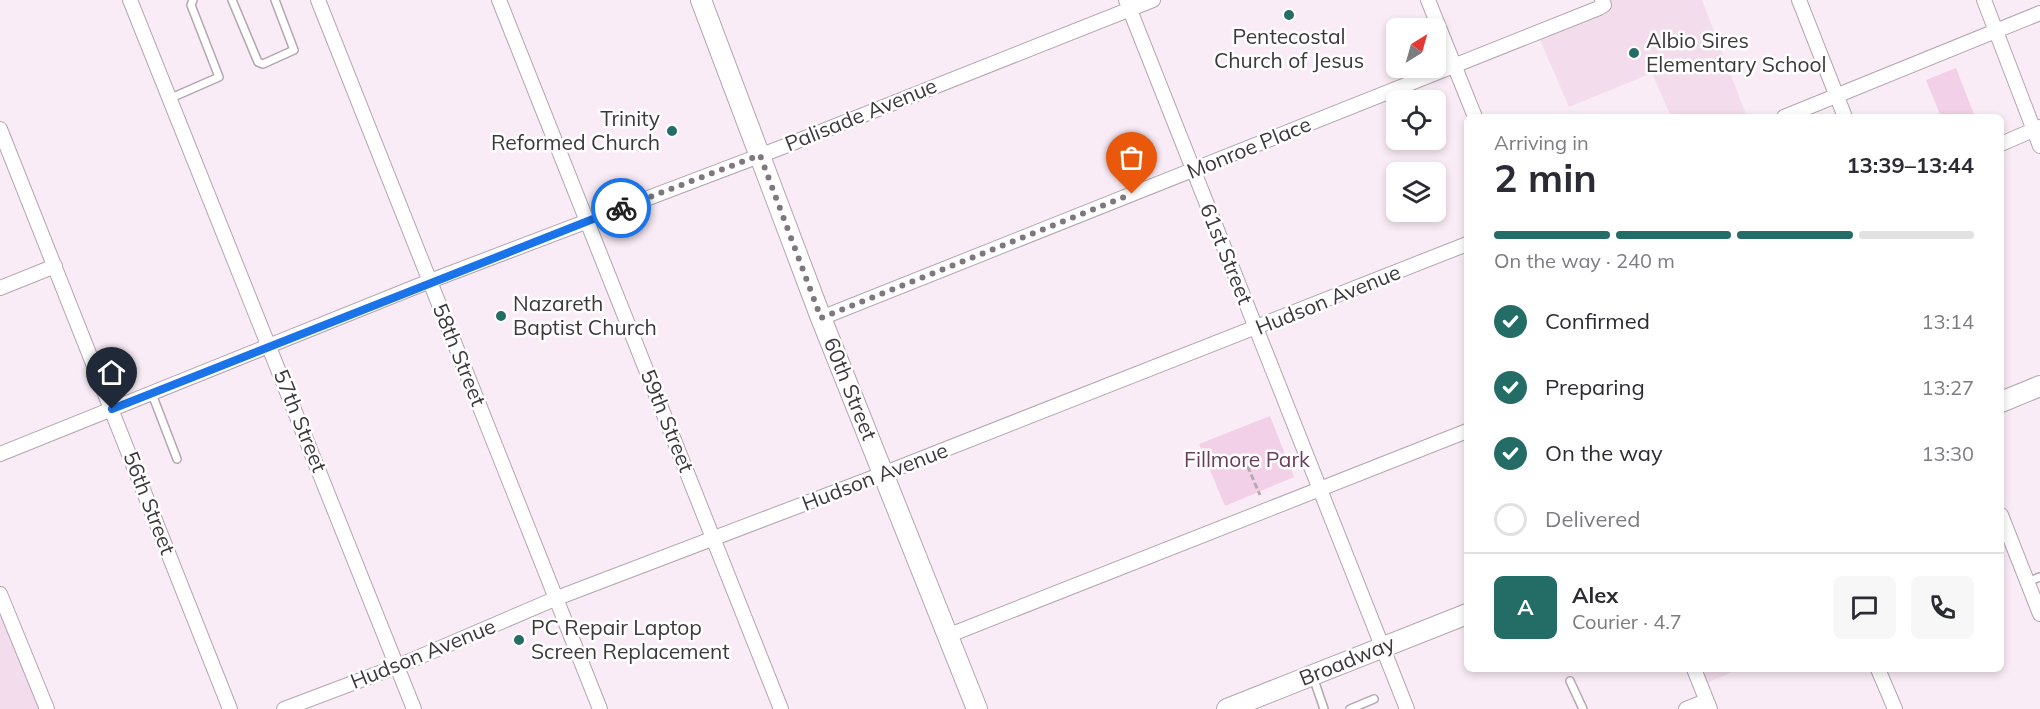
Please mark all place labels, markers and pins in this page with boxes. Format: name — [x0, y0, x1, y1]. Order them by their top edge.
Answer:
marker: Pentecostal Church of Jesus — [1282, 8, 1296, 22]
place label: Pentecostal Church of Jesus — [1214, 23, 1364, 73]
place label: Albio Sires Elementary School — [1646, 27, 1827, 77]
marker: Albio Sires Elementary School — [1627, 46, 1641, 60]
place label: Trinity Reformed Church — [491, 105, 660, 155]
marker: Trinity Reformed Church — [665, 124, 679, 138]
pin — [1106, 132, 1157, 194]
place label: Nazareth Baptist Church — [513, 290, 657, 340]
marker: Nazareth Baptist Church — [494, 309, 508, 323]
pin — [86, 347, 137, 409]
place label: PC Repair Laptop Screen Replacement — [531, 614, 730, 664]
marker: PC Repair Laptop Screen Replacement — [512, 633, 526, 647]

